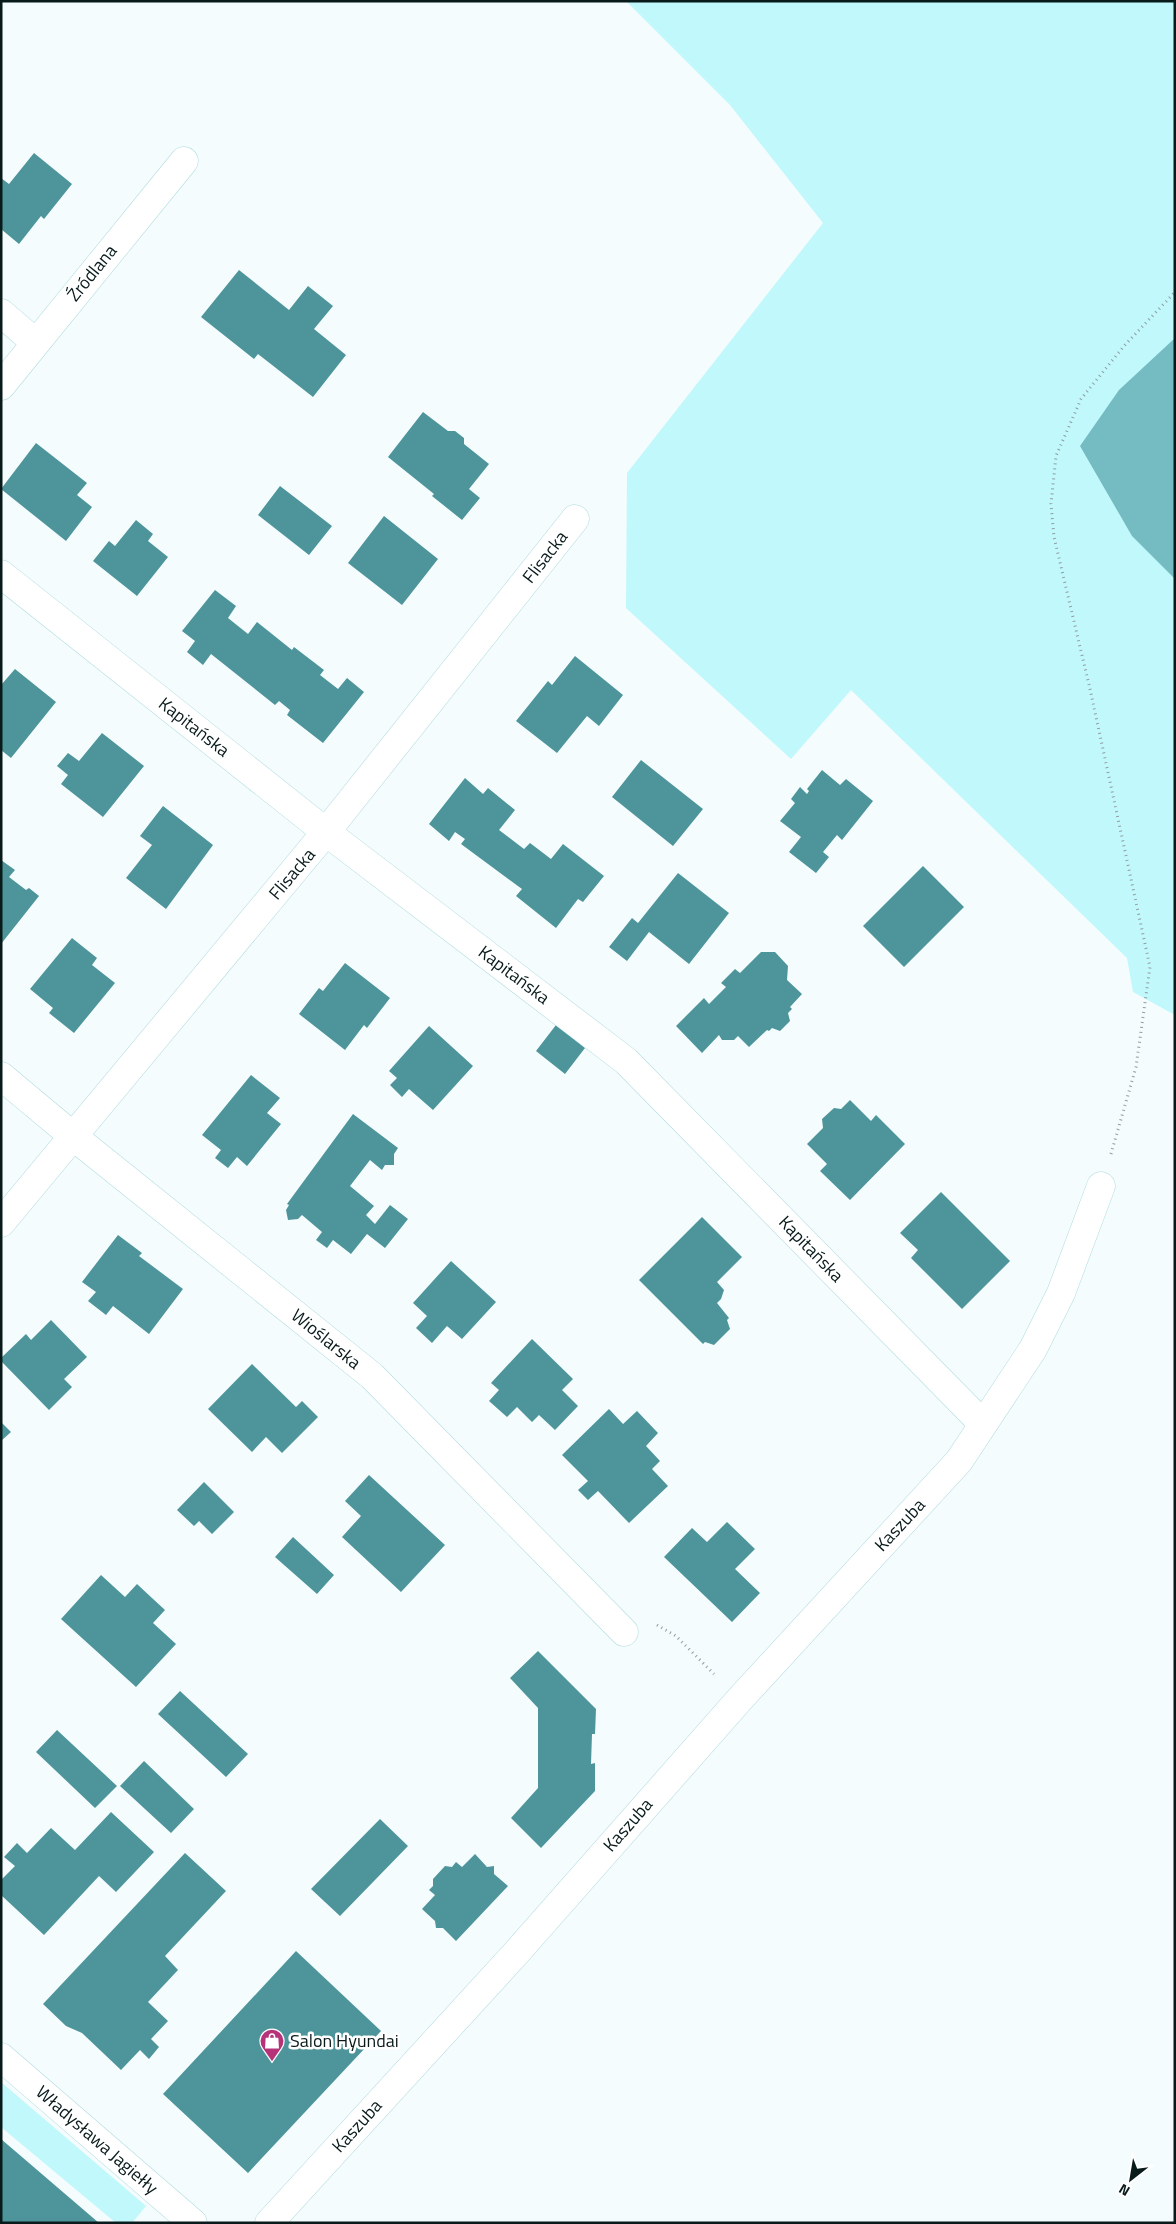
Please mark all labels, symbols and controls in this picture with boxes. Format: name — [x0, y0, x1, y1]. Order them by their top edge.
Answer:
street label: Źródlana — [60, 238, 123, 307]
street label: Flisacka — [515, 525, 574, 589]
street label: Kapitańska — [153, 690, 236, 763]
street label: Flisacka — [262, 842, 321, 905]
street label: Kapitańska — [473, 939, 556, 1011]
street label: Kapitańska — [773, 1209, 850, 1288]
street label: Wioślarska — [286, 1302, 367, 1375]
street label: Kaszuba — [868, 1492, 931, 1557]
street label: Kaszuba — [596, 1792, 659, 1858]
place label: Salon Hyundai — [290, 2027, 399, 2054]
shop icon: Salon Hyundai — [259, 2028, 285, 2062]
street label: Władysława Jagiełły — [30, 2079, 165, 2201]
street label: Kaszuba — [325, 2093, 388, 2158]
north arrow — [1106, 2154, 1156, 2204]
text: N — [1114, 2179, 1134, 2202]

